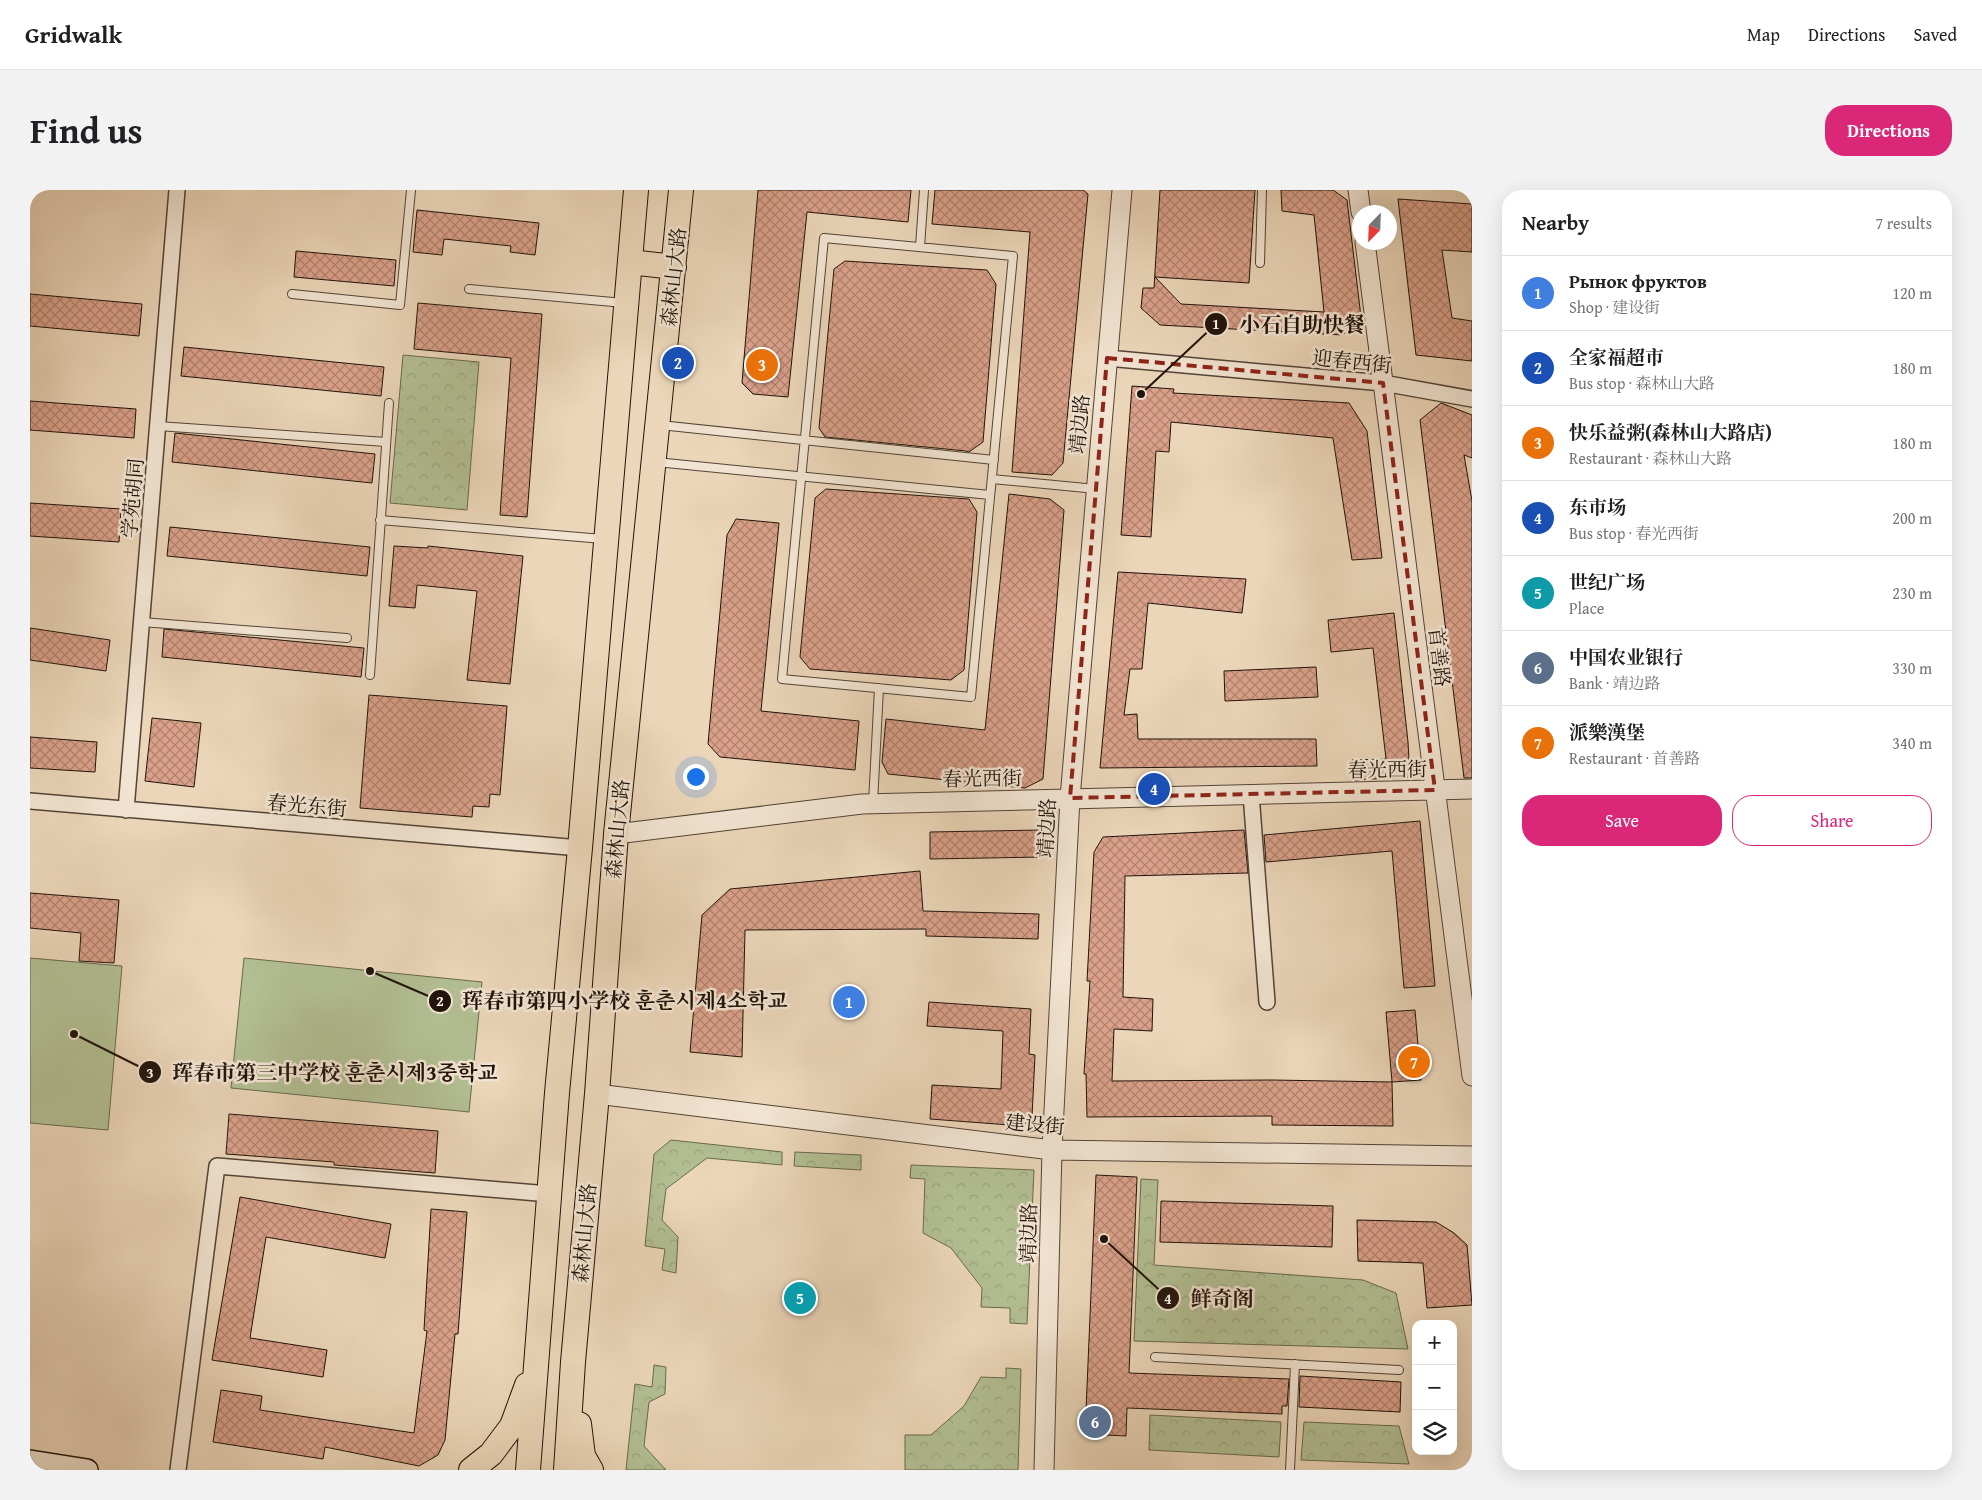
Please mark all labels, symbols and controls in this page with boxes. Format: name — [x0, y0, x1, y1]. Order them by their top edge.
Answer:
text: Gridwalk — [25, 17, 122, 52]
text: Map — [1747, 21, 1780, 48]
text: Directions — [1808, 21, 1885, 48]
text: Saved — [1913, 21, 1957, 48]
text: Find us — [30, 105, 143, 156]
button: Directions — [1825, 105, 1952, 156]
north arrow — [1352, 205, 1397, 250]
text: Nearby — [1522, 207, 1589, 238]
text: 7 results — [1875, 211, 1932, 235]
street label: 森林山大路 — [653, 226, 693, 328]
text: Рынок фруктов — [1569, 267, 1707, 295]
text: 1 — [1534, 281, 1542, 305]
text: 120 m — [1892, 281, 1932, 305]
text: Shop · 建设街 — [1569, 295, 1660, 319]
callout: 小石自助快餐 — [1204, 306, 1375, 342]
text: 小石自助快餐 — [1239, 309, 1365, 340]
text: 1 — [1212, 313, 1220, 334]
street label: 迎春西街 — [1311, 342, 1393, 380]
text: 全家福超市 — [1569, 343, 1664, 371]
pin: 2 — [662, 344, 694, 382]
pin: 3 — [746, 346, 778, 384]
text: 2 — [1534, 356, 1542, 380]
text: 180 m — [1892, 356, 1932, 380]
text: Bus stop · 森林山大路 — [1569, 371, 1715, 395]
street label: 靖边路 — [1062, 393, 1096, 455]
text: 快乐益粥(森林山大路店) — [1569, 418, 1772, 446]
text: 3 — [1534, 431, 1542, 455]
text: 180 m — [1892, 431, 1932, 455]
text: Restaurant · 森林山大路 — [1569, 446, 1732, 470]
street label: 学苑胡同 — [114, 457, 150, 539]
text: 东市场 — [1569, 493, 1626, 521]
text: 4 — [1534, 506, 1542, 530]
text: 200 m — [1892, 506, 1932, 530]
text: Bus stop · 春光西街 — [1569, 521, 1699, 545]
text: 世纪广场 — [1569, 568, 1645, 596]
text: 5 — [1534, 581, 1542, 605]
text: 230 m — [1892, 581, 1932, 605]
text: Place — [1569, 596, 1604, 620]
street label: 首善路 — [1422, 625, 1458, 689]
text: 中国农业银行 — [1569, 643, 1683, 671]
text: 6 — [1534, 656, 1542, 680]
text: 330 m — [1892, 656, 1932, 680]
text: Bank · 靖边路 — [1569, 671, 1660, 695]
text: 派樂漢堡 — [1569, 718, 1645, 746]
text: 7 — [1534, 731, 1542, 755]
text: 340 m — [1892, 731, 1932, 755]
text: Restaurant · 首善路 — [1569, 746, 1700, 770]
street label: 春光西街 — [1347, 754, 1427, 784]
street label: 春光西街 — [942, 763, 1022, 793]
your location — [683, 764, 709, 790]
pin: 4 — [1138, 770, 1170, 808]
street label: 森林山大路 — [598, 778, 636, 880]
street label: 春光东街 — [266, 787, 348, 823]
button: Save — [1522, 795, 1722, 846]
button: Share — [1732, 795, 1932, 846]
street label: 靖边路 — [1030, 797, 1062, 859]
callout: 珲春市第四小学校 훈춘시제4소학교 — [427, 983, 798, 1019]
pin: 1 — [833, 983, 865, 1021]
text: 珲春市第四小学校 훈춘시제4소학교 — [462, 985, 788, 1016]
text: 2 — [436, 990, 444, 1011]
pin: 7 — [1398, 1043, 1430, 1081]
callout: 珲春市第三中学校 훈춘시제3중학교 — [137, 1054, 508, 1090]
text: 珲春市第三中学校 훈춘시제3중학교 — [172, 1057, 498, 1088]
text: 3 — [146, 1062, 154, 1083]
street label: 建设街 — [1004, 1107, 1066, 1141]
street label: 森林山大路 — [565, 1182, 603, 1284]
street label: 靖边路 — [1013, 1203, 1043, 1263]
pin: 5 — [784, 1279, 816, 1317]
callout: 鲜奇阁 — [1155, 1280, 1263, 1316]
text: 鲜奇阁 — [1191, 1283, 1254, 1314]
text: 4 — [1164, 1288, 1172, 1309]
map controls — [1412, 1320, 1457, 1455]
button: + — [1412, 1320, 1457, 1365]
button: − — [1412, 1365, 1457, 1410]
pin: 6 — [1079, 1403, 1111, 1441]
button: layers — [1412, 1410, 1457, 1455]

